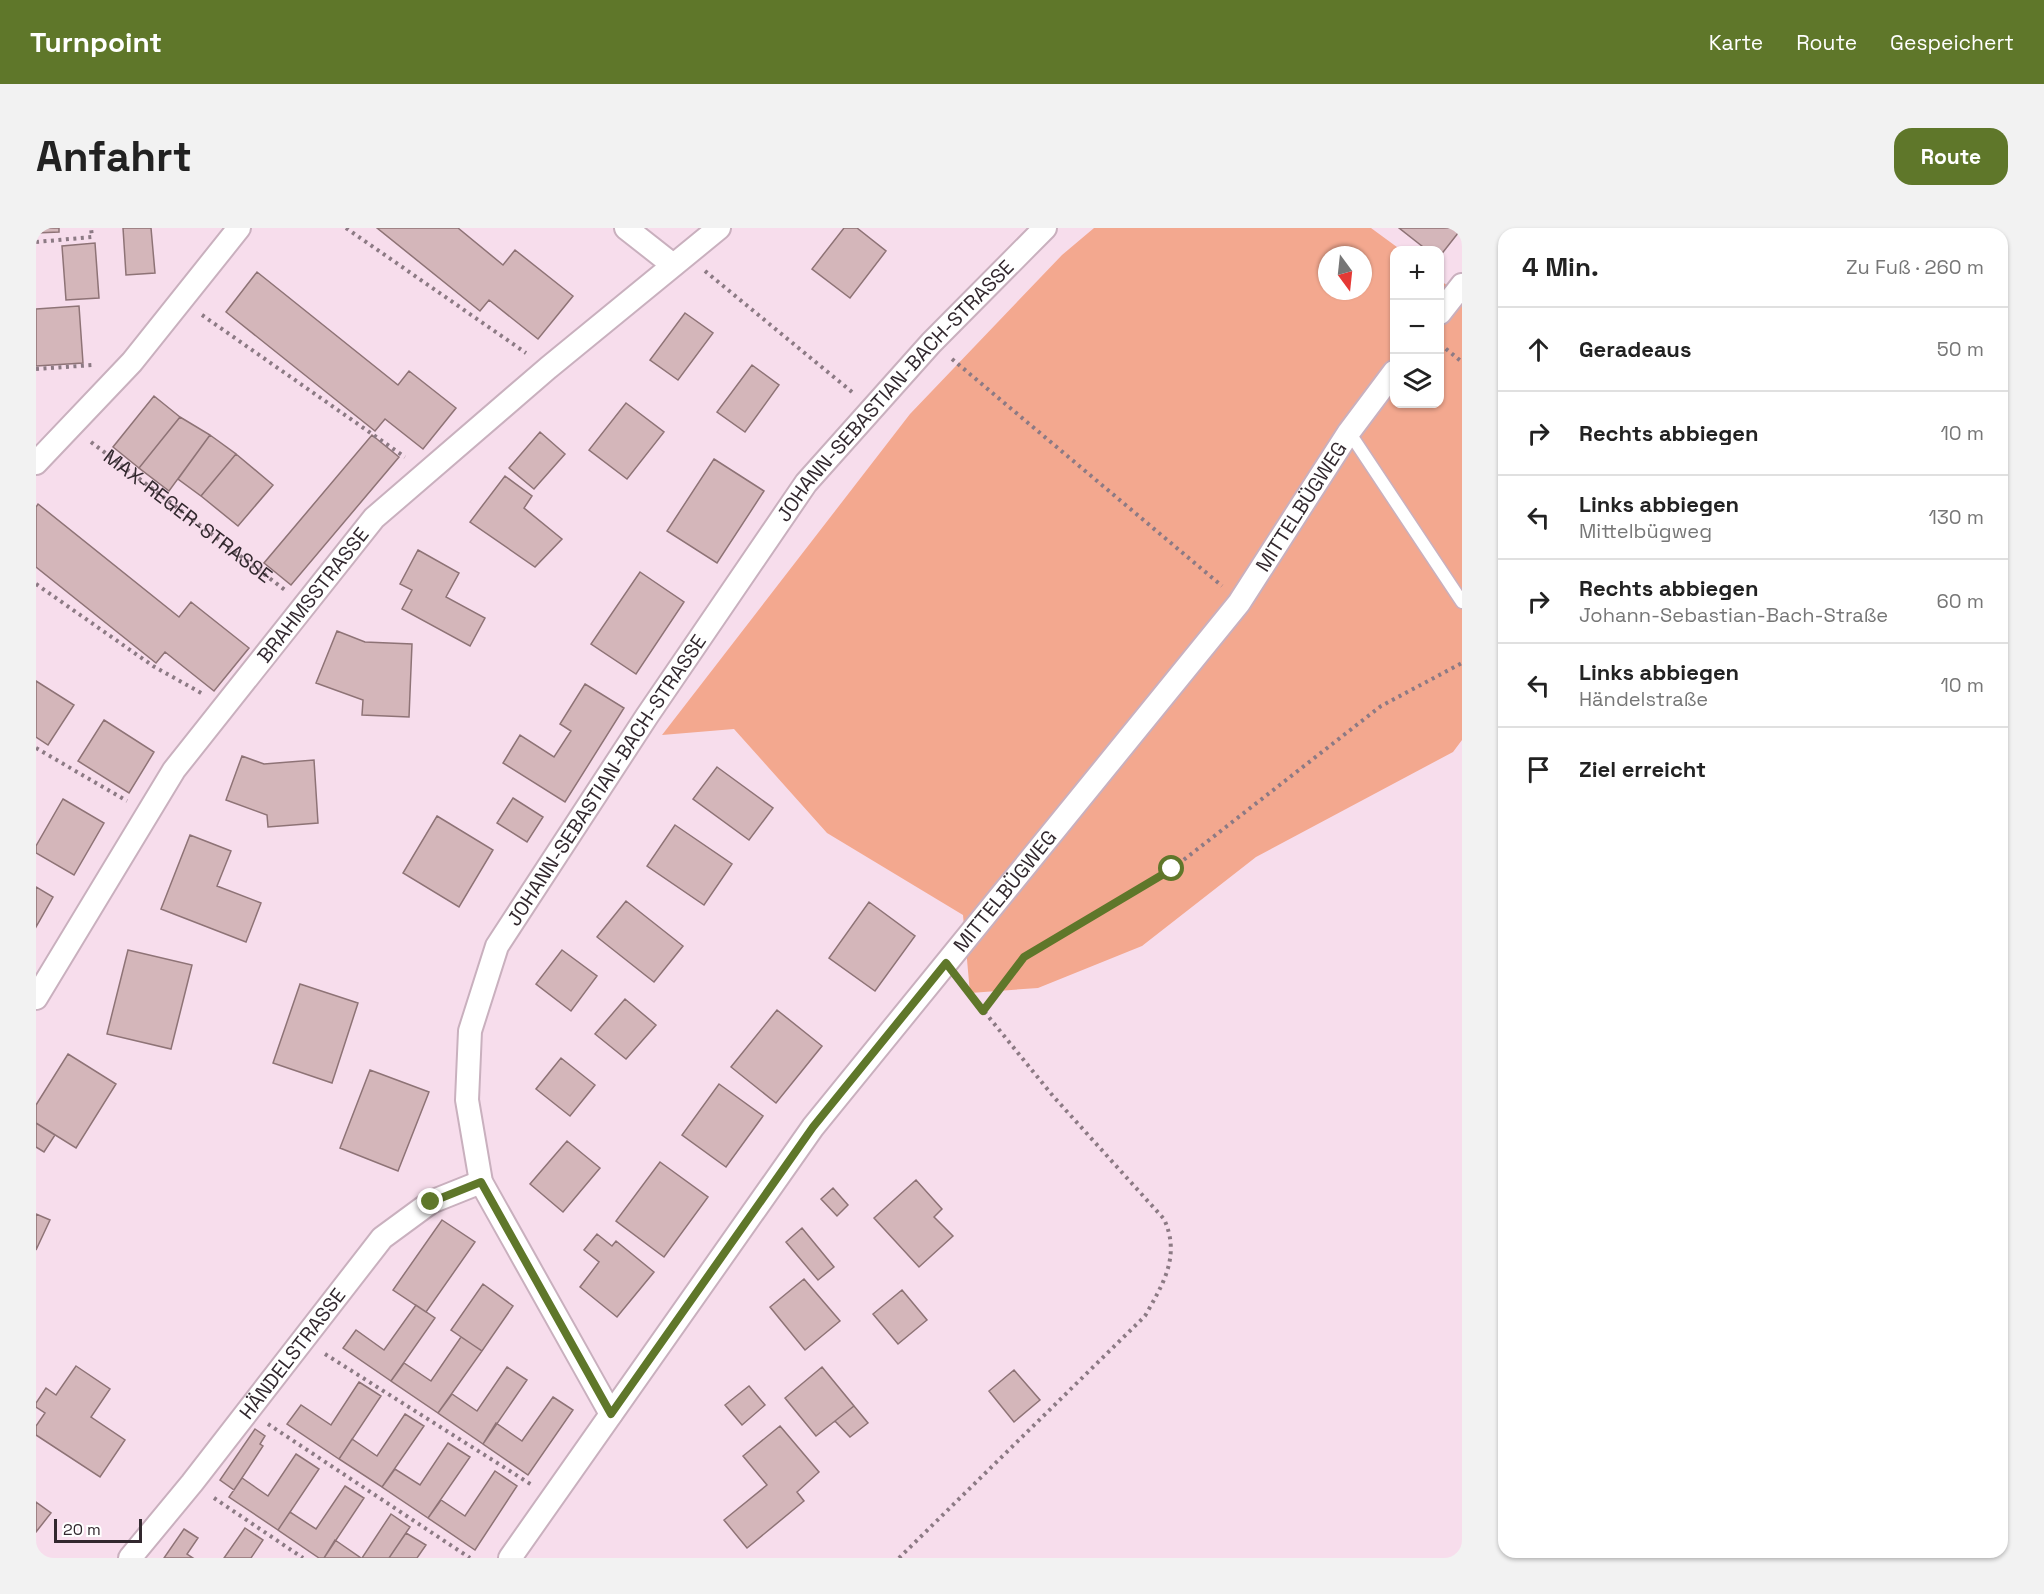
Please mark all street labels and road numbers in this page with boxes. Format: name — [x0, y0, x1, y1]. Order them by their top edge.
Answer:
street label: JOHANN-SEBASTIAN-BACH-STRASSE — [770, 254, 1019, 527]
street label: MITTELBÜGWEG — [1250, 436, 1353, 576]
street label: MAX-REGER-STRASSE — [98, 443, 278, 589]
street label: BRAHMSSTRASSE — [251, 522, 375, 668]
street label: JOHANN-SEBASTIAN-BACH-STRASSE — [501, 629, 712, 931]
street label: MITTELBÜGWEG — [948, 825, 1062, 957]
street label: HÄNDELSTRASSE — [233, 1283, 351, 1424]

